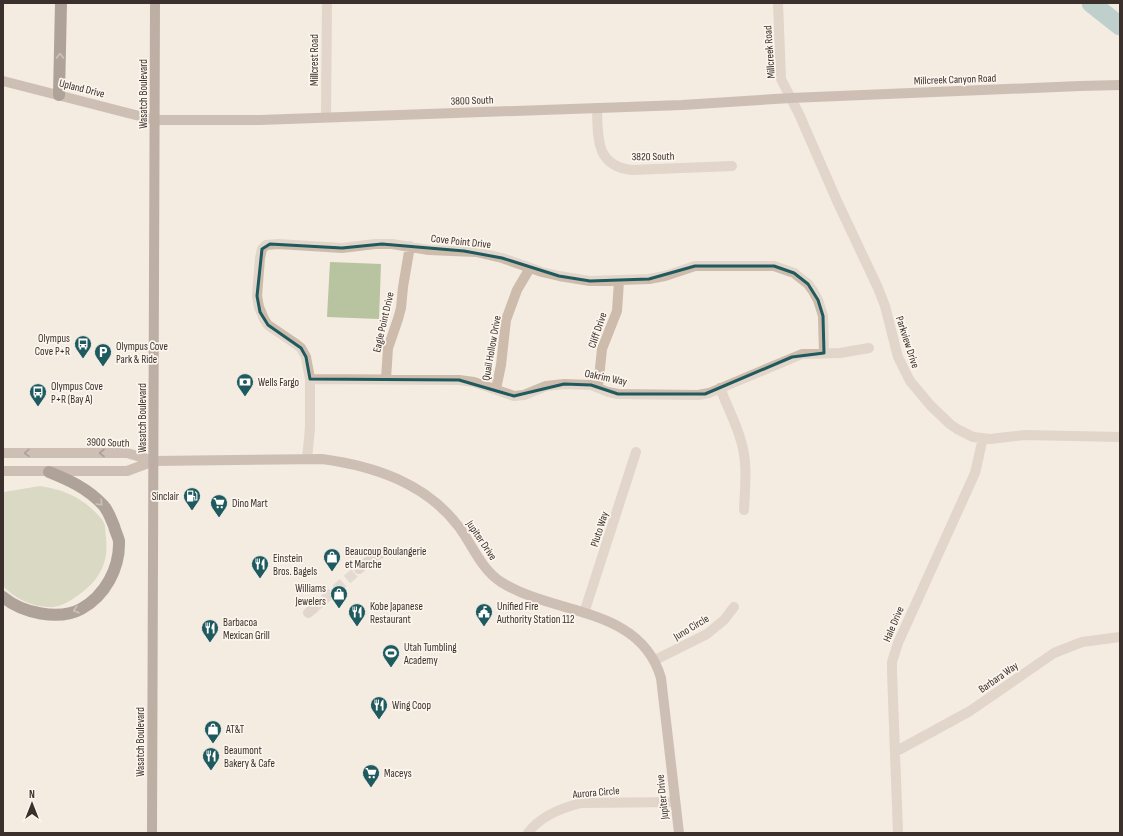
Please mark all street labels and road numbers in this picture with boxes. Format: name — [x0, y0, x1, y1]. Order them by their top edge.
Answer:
street label: Millcreek Road — [761, 25, 778, 79]
street label: Millcrest Road — [308, 34, 321, 86]
street label: Wasatch Boulevard — [137, 59, 150, 129]
street label: Millcreek Canyon Road — [914, 72, 997, 87]
street label: Upland Drive — [58, 77, 106, 100]
street label: 3800 South — [450, 93, 494, 108]
street label: 3820 South — [632, 150, 675, 163]
street label: Cove Point Drive — [430, 232, 492, 251]
street label: Eagle Point Drive — [370, 291, 397, 354]
street label: Cliff Drive — [585, 311, 610, 350]
street label: Quail Hollow Drive — [479, 314, 504, 382]
street label: Parkview Drive — [893, 315, 922, 370]
street label: Oakrim Way — [583, 367, 629, 388]
street label: Wasatch Boulevard — [136, 383, 149, 453]
street label: 3900 South — [86, 435, 130, 450]
street label: Pluto Way — [588, 509, 611, 548]
street label: Jupiter Drive — [463, 517, 500, 563]
street label: Hale Drive — [880, 605, 907, 644]
street label: Juno Circle — [670, 612, 711, 644]
street label: Barbara Way — [976, 659, 1021, 696]
street label: Wasatch Boulevard — [134, 707, 147, 777]
street label: Jupiter Drive — [654, 774, 671, 821]
street label: Aurora Circle — [571, 784, 620, 801]

